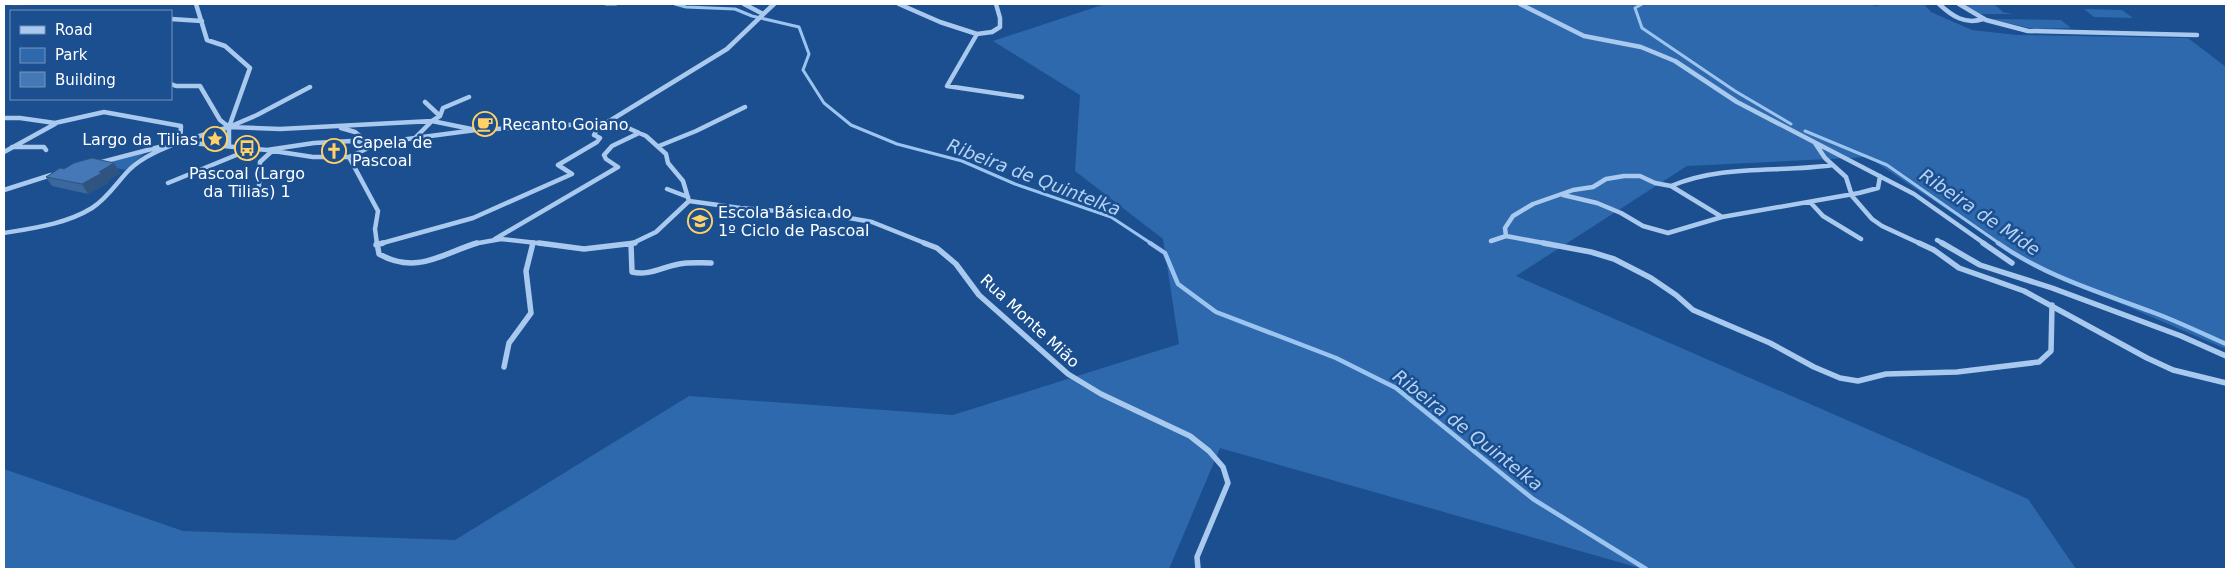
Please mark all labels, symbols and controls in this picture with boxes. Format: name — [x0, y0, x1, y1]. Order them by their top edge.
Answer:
legend — [10, 10, 172, 100]
text: Road — [55, 21, 93, 39]
text: Park — [55, 46, 88, 64]
text: Building — [55, 71, 116, 89]
cafe icon: Recanto Goiano — [472, 111, 498, 137]
place label: Recanto Goiano — [502, 115, 629, 134]
place icon: Largo da Tilias — [202, 126, 228, 152]
place label: Largo da Tilias — [82, 130, 198, 149]
place label: Capela de Pascoal — [352, 133, 432, 170]
water label: Ribeira de Quintelka — [944, 134, 1124, 220]
bus stop icon: Pascoal (Largo da Tilias) 1 — [234, 135, 260, 161]
church icon: Capela de Pascoal — [321, 138, 347, 164]
place label: Pascoal (Largo da Tilias) 1 — [189, 164, 305, 201]
water label: Ribeira de Mide — [1916, 164, 2044, 260]
place label: Escola Básica do 1º Ciclo de Pascoal — [718, 203, 870, 240]
school or university icon: Escola Básica do 1º Ciclo de Pascoal — [687, 208, 713, 234]
street label: Rua Monte Mião — [977, 270, 1083, 372]
water label: Ribeira de Quintelka — [1389, 365, 1547, 495]

